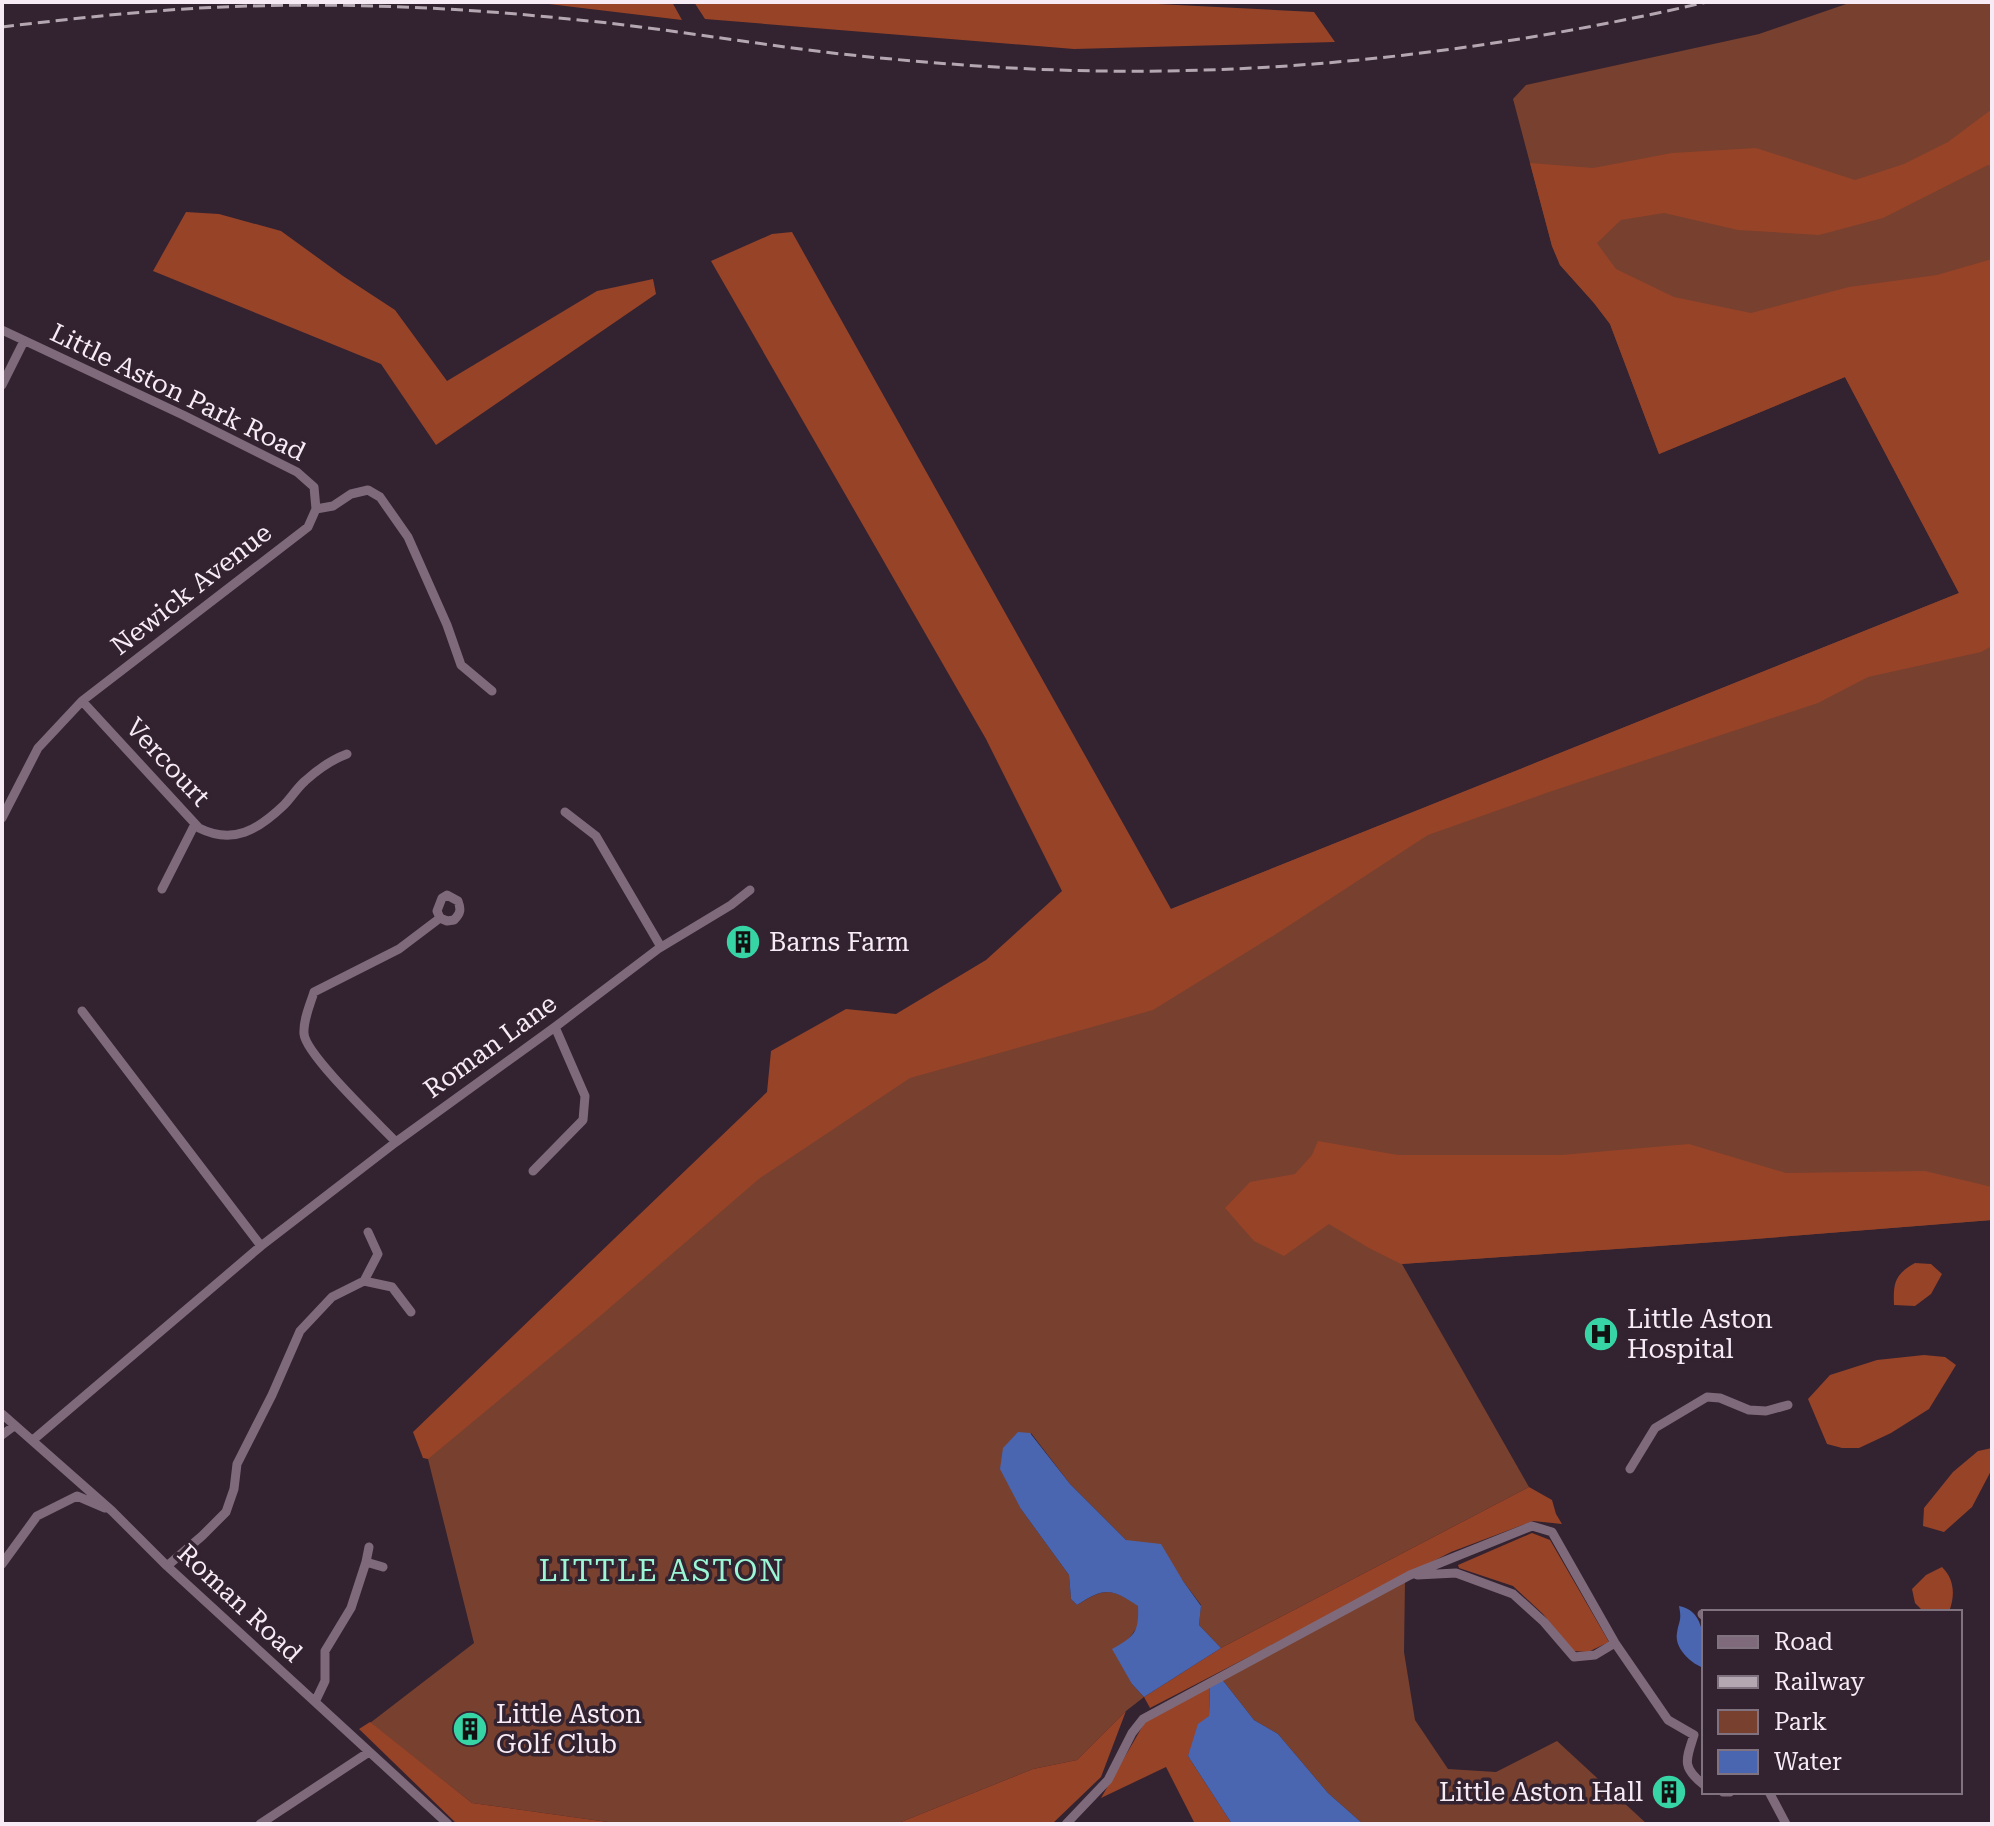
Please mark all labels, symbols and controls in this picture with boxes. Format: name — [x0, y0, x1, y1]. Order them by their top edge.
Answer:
street label: Little Aston Park Road — [46, 317, 311, 467]
street label: Newick Avenue — [105, 517, 277, 661]
street label: Vercourt — [120, 712, 216, 812]
building icon: Barns Farm — [724, 923, 762, 961]
place label: Barns Farm — [769, 927, 910, 957]
street label: Roman Lane — [418, 988, 562, 1104]
place label: Little Aston Hospital — [1627, 1304, 1773, 1364]
hospital icon: Little Aston Hospital — [1582, 1315, 1620, 1353]
street label: Roman Road — [172, 1538, 308, 1668]
district label: LITTLE ASTON — [539, 1553, 785, 1588]
legend — [1702, 1610, 1962, 1794]
text: Road — [1774, 1628, 1833, 1656]
text: Railway — [1774, 1668, 1865, 1696]
place label: Little Aston Golf Club — [496, 1699, 642, 1759]
text: Park — [1774, 1708, 1827, 1736]
building icon: Little Aston Golf Club — [451, 1710, 489, 1748]
text: Water — [1774, 1748, 1842, 1776]
building icon: Little Aston Hall — [1650, 1773, 1688, 1811]
place label: Little Aston Hall — [1439, 1777, 1643, 1807]

